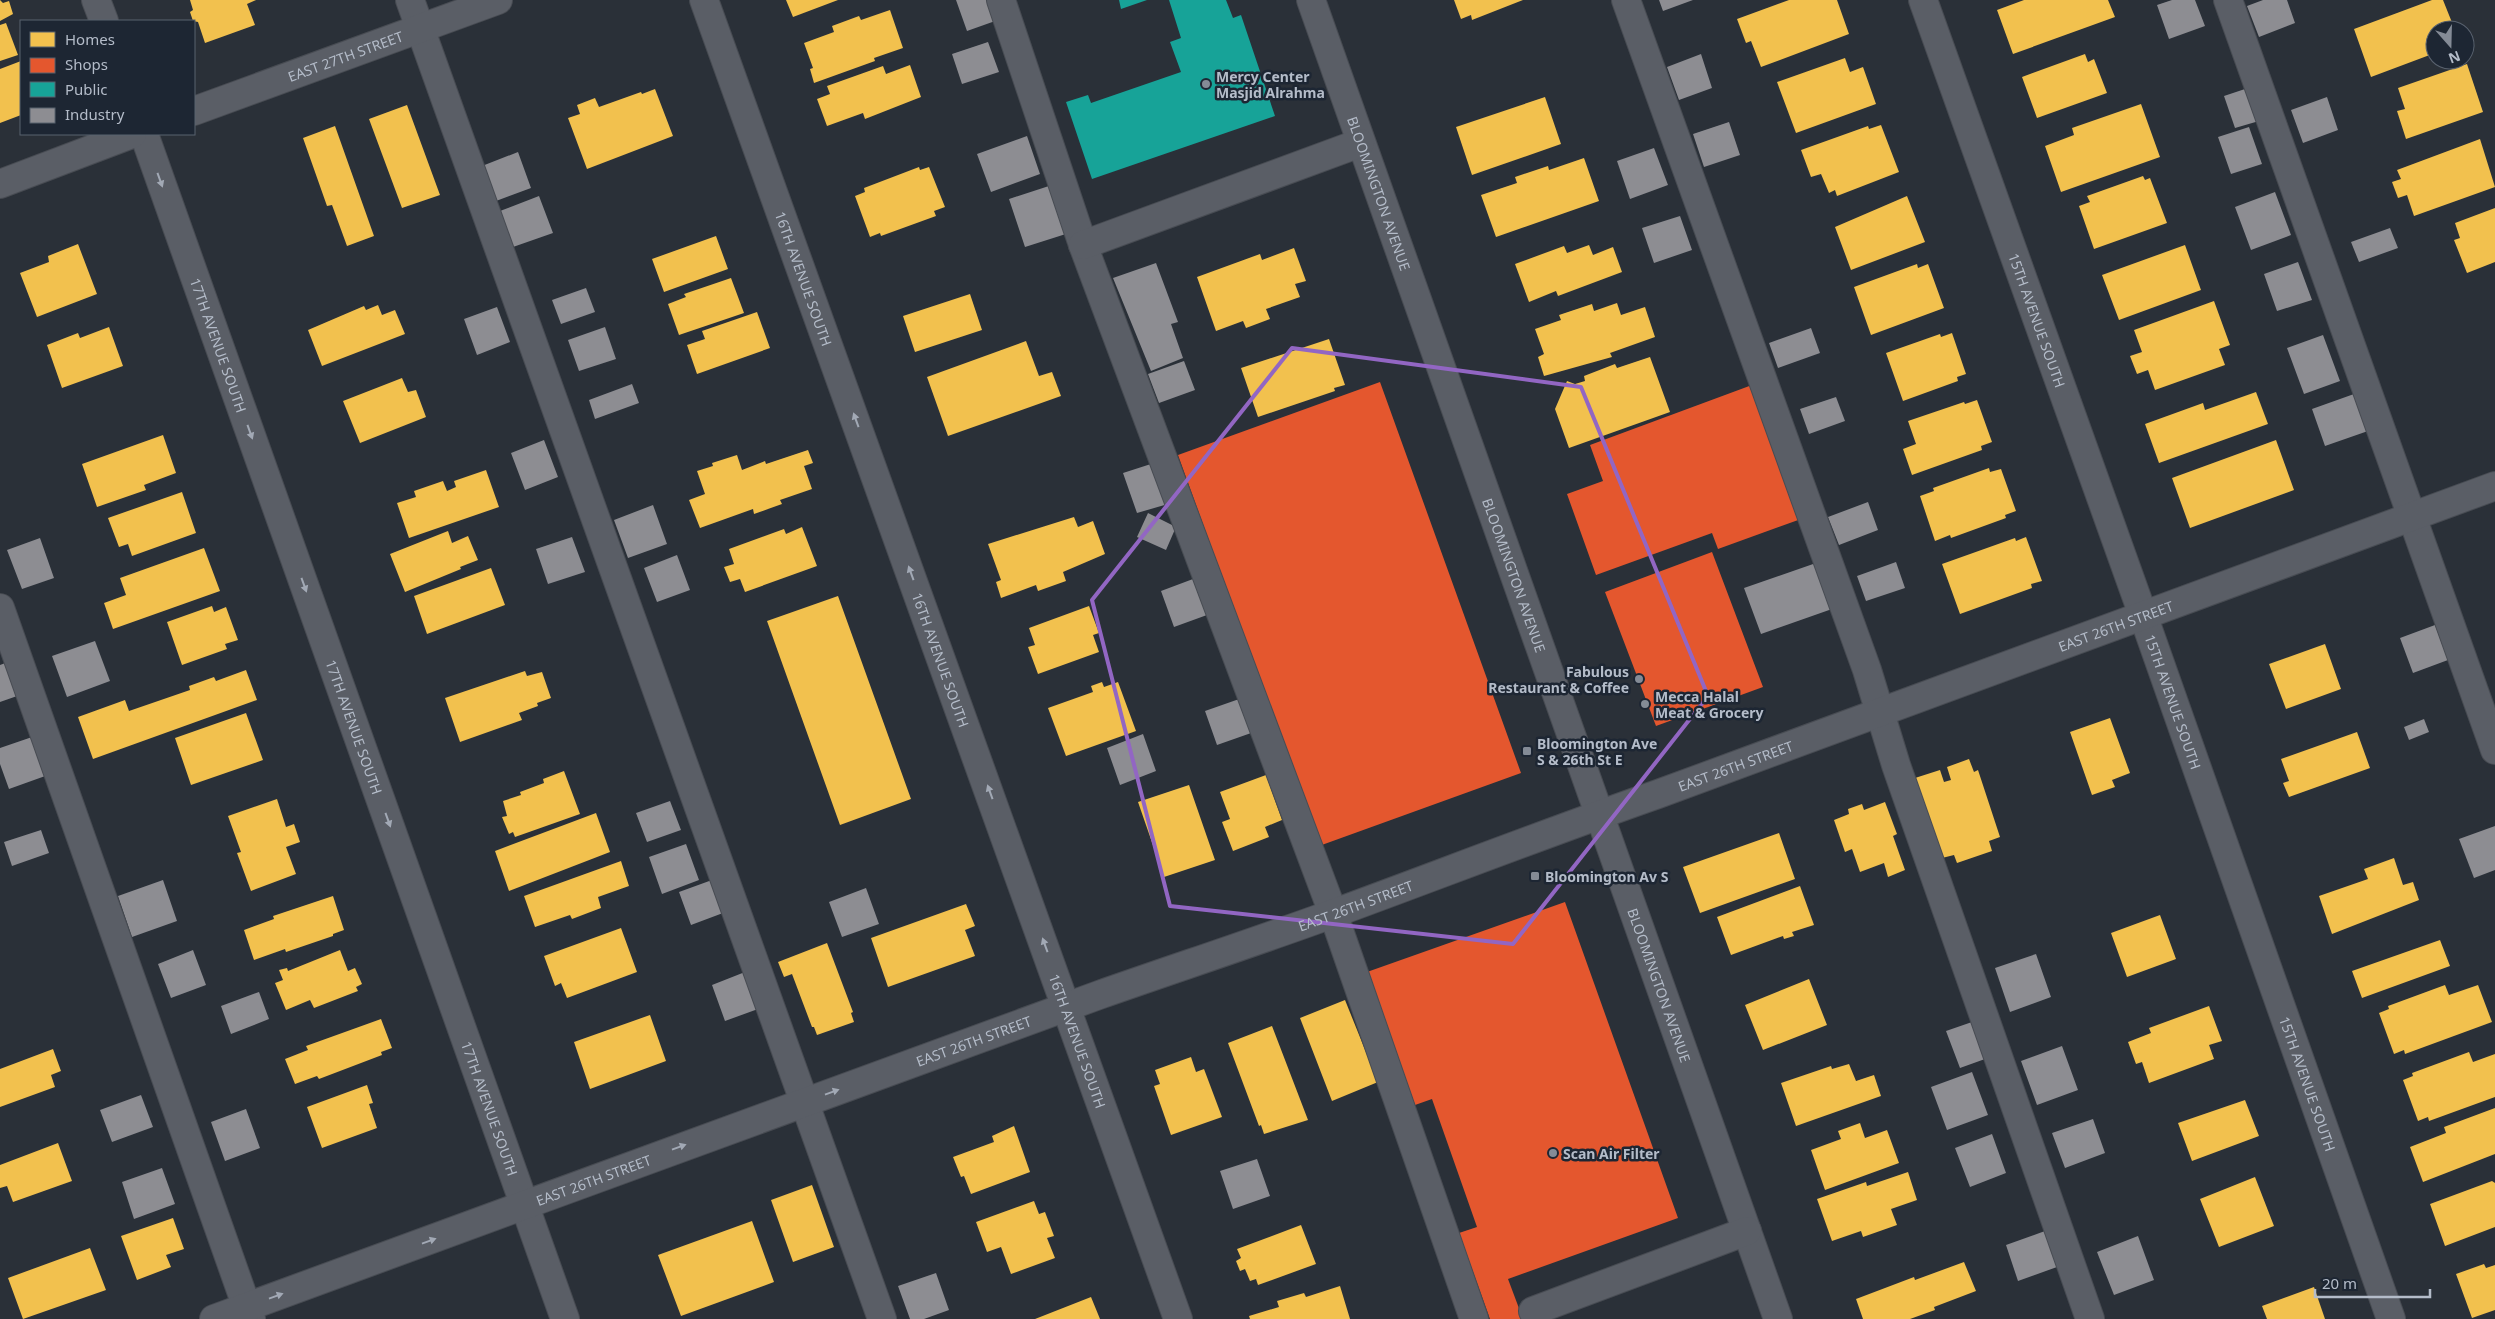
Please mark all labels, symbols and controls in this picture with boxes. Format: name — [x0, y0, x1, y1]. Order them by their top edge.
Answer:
legend — [20, 20, 195, 135]
north arrow — [2425, 20, 2475, 70]
street label: EAST 27TH STREET — [285, 26, 406, 86]
text: Homes — [65, 29, 115, 49]
text: N — [2446, 47, 2463, 69]
text: Shops — [65, 54, 108, 74]
place label: Mercy Center Masjid Alrahma — [1216, 67, 1325, 102]
marker: Mercy Center Masjid Alrahma — [1200, 78, 1212, 90]
text: Public — [65, 79, 108, 99]
text: Industry — [65, 104, 125, 124]
street label: BLOOMINGTON AVENUE — [1343, 114, 1415, 273]
one-way arrow — [157, 172, 164, 187]
street label: 16TH AVENUE SOUTH — [771, 209, 837, 348]
street label: 15TH AVENUE SOUTH — [2005, 250, 2070, 390]
street label: 17TH AVENUE SOUTH — [186, 275, 252, 415]
one-way arrow — [852, 412, 860, 427]
one-way arrow — [247, 424, 254, 439]
street label: BLOOMINGTON AVENUE — [1479, 495, 1551, 655]
one-way arrow — [907, 565, 915, 580]
one-way arrow — [301, 577, 308, 592]
street label: 16TH AVENUE SOUTH — [908, 590, 974, 730]
street label: EAST 26TH STREET — [2055, 596, 2176, 656]
street label: 15TH AVENUE SOUTH — [2141, 632, 2206, 772]
street label: 17TH AVENUE SOUTH — [322, 657, 387, 797]
place label: Fabulous Restaurant & Coffee — [1488, 662, 1629, 697]
marker: Fabulous Restaurant & Coffee — [1633, 673, 1645, 685]
place label: Mecca Halal Meat & Grocery — [1655, 687, 1764, 722]
marker: Mecca Halal Meat & Grocery — [1639, 698, 1651, 710]
place label: Bloomington Ave S & 26th St E — [1537, 734, 1657, 769]
street label: EAST 26TH STREET — [1675, 736, 1796, 795]
marker: Bloomington Ave S & 26th St E — [1521, 745, 1533, 757]
one-way arrow — [986, 784, 994, 799]
one-way arrow — [385, 813, 392, 828]
place label: Bloomington Av S — [1545, 867, 1669, 886]
marker: Bloomington Av S — [1529, 870, 1541, 882]
street label: EAST 26TH STREET — [1295, 875, 1416, 935]
street label: BLOOMINGTON AVENUE — [1624, 905, 1696, 1065]
one-way arrow — [1041, 937, 1048, 952]
street label: 16TH AVENUE SOUTH — [1045, 971, 1111, 1111]
street label: EAST 26TH STREET — [913, 1011, 1034, 1070]
street label: 15TH AVENUE SOUTH — [2276, 1014, 2341, 1154]
street label: 17TH AVENUE SOUTH — [457, 1038, 523, 1178]
one-way arrow — [825, 1088, 840, 1096]
one-way arrow — [672, 1143, 687, 1151]
place label: Scan Air Filter — [1563, 1144, 1660, 1163]
marker: Scan Air Filter — [1547, 1147, 1559, 1159]
street label: EAST 26TH STREET — [533, 1150, 654, 1210]
one-way arrow — [421, 1237, 436, 1244]
scale bar — [2315, 1266, 2430, 1298]
text: 20 m — [2322, 1273, 2357, 1293]
one-way arrow — [269, 1292, 284, 1300]

